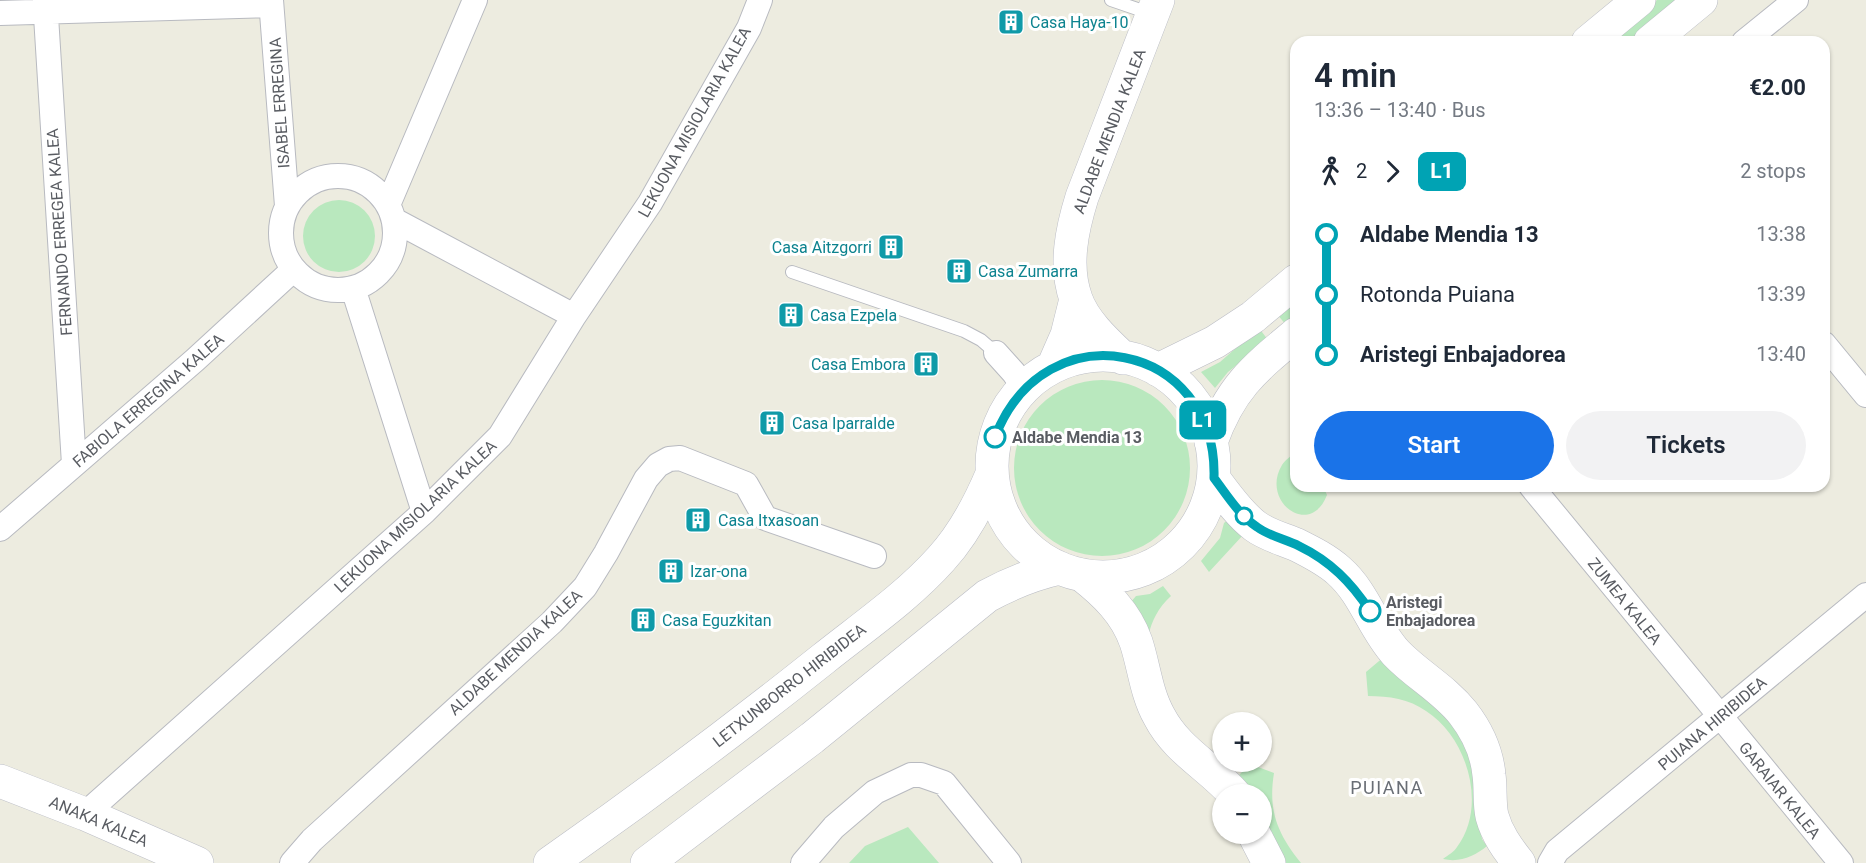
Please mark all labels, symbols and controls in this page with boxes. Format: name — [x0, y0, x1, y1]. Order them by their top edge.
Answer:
building icon: Casa Haya-10 — [996, 7, 1026, 37]
place label: Casa Haya-10 — [1030, 13, 1129, 32]
street label: LEKUONA MISIOLARIA KALEA — [634, 23, 755, 221]
street label: ISABEL ERREGINA — [265, 36, 294, 169]
street label: ALDABE MENDIA KALEA — [1069, 45, 1150, 216]
text: 4 min — [1314, 56, 1397, 95]
text: €2.00 — [1749, 75, 1806, 100]
text: 13:36 – 13:40 · Bus — [1314, 98, 1486, 122]
street label: FERNANDO ERREGEA KALEA — [43, 127, 76, 336]
icon: walk — [1314, 155, 1347, 188]
icon: forward — [1376, 155, 1409, 188]
text: 2 — [1356, 159, 1367, 183]
text: L1 — [1430, 159, 1454, 183]
text: 2 stops — [1740, 159, 1806, 183]
text: Aldabe Mendia 13 — [1360, 222, 1539, 247]
text: 13:38 — [1756, 222, 1806, 246]
building icon: Casa Aitzgorri — [876, 232, 906, 262]
place label: Casa Aitzgorri — [772, 238, 872, 257]
building icon: Casa Zumarra — [944, 256, 974, 286]
place label: Casa Zumarra — [978, 262, 1078, 281]
text: Rotonda Puiana — [1360, 282, 1515, 307]
text: 13:39 — [1756, 282, 1806, 306]
building icon: Casa Ezpela — [776, 300, 806, 330]
place label: Casa Ezpela — [810, 306, 897, 325]
street label: FABIOLA ERREGINA KALEA — [69, 329, 228, 471]
text: Aristegi Enbajadorea — [1360, 342, 1566, 367]
text: 13:40 — [1756, 342, 1806, 366]
building icon: Casa Embora — [911, 349, 941, 379]
place label: Casa Embora — [811, 355, 906, 374]
line badge: L1 — [1176, 400, 1230, 440]
building icon: Casa Iparralde — [757, 408, 787, 438]
text: L1 — [1191, 408, 1215, 432]
button: Start — [1314, 411, 1554, 480]
button: Tickets — [1566, 411, 1806, 480]
place label: Casa Iparralde — [792, 414, 895, 433]
marker: Aldabe Mendia 13 — [984, 426, 1006, 448]
place label: Aldabe Mendia 13 — [1012, 428, 1142, 447]
street label: LEKUONA MISIOLARIA KALEA — [330, 436, 501, 597]
building icon: Casa Itxasoan — [683, 505, 713, 535]
unlabelled marker — [1235, 507, 1253, 525]
place label: Casa Itxasoan — [718, 511, 819, 530]
street label: ZUMEA KALEA — [1584, 554, 1666, 649]
building icon: Izar-ona — [656, 556, 686, 586]
place label: Izar-ona — [690, 562, 748, 581]
street label: ALDABE MENDIA KALEA — [445, 585, 586, 719]
place label: Aristegi Enbajadorea — [1386, 593, 1476, 630]
marker: Aristegi Enbajadorea — [1359, 600, 1381, 622]
building icon: Casa Eguzkitan — [628, 605, 658, 635]
place label: Casa Eguzkitan — [662, 611, 772, 630]
street label: LETXUNBORRO HIRIBIDEA — [709, 619, 870, 751]
street label: PUIANA HIRIBIDEA — [1654, 672, 1771, 774]
map controls — [1212, 712, 1272, 844]
button: + — [1212, 712, 1272, 772]
street label: GARAIAR KALEA — [1735, 738, 1825, 843]
district label: PUIANA — [1350, 777, 1424, 798]
button: − — [1212, 784, 1272, 844]
street label: ANAKA KALEA — [47, 792, 152, 851]

